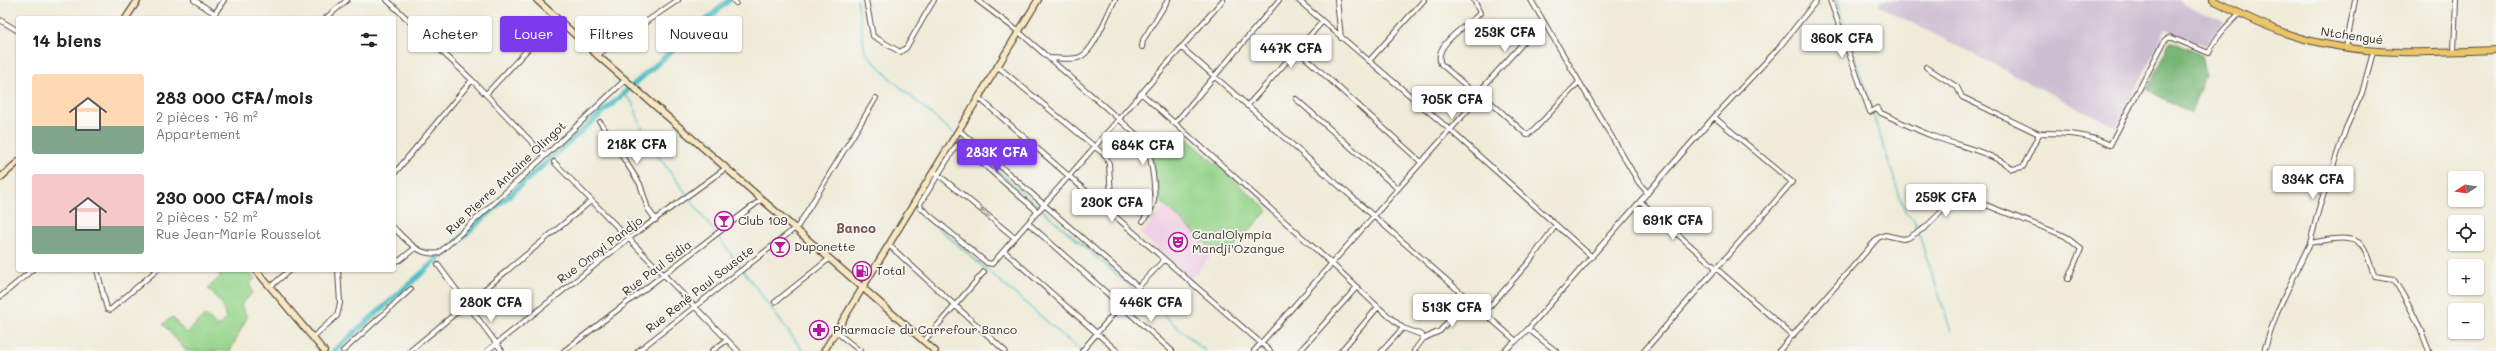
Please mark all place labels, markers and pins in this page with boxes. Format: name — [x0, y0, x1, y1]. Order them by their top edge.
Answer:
pin: 253K CFA — [1464, 19, 1546, 53]
pin: 360K CFA — [1801, 25, 1883, 59]
pin: 447K CFA — [1250, 35, 1332, 69]
pin: 705K CFA — [1411, 86, 1493, 120]
pin: 218K CFA — [596, 131, 678, 165]
pin: 684K CFA — [1102, 132, 1184, 166]
pin: 283K CFA — [956, 139, 1038, 173]
pin: 334K CFA — [2272, 166, 2354, 200]
pin: 259K CFA — [1905, 184, 1987, 218]
pin: 230K CFA — [1071, 189, 1153, 223]
pin: 691K CFA — [1632, 207, 1714, 241]
bar icon: Club 109 — [713, 210, 735, 232]
place label: Club 109 — [738, 212, 788, 228]
place label: CanalOlympia Mandji'Ozangue — [1192, 226, 1285, 256]
theatre icon: CanalOlympia Mandji'Ozangue — [1167, 231, 1189, 253]
bar icon: Duponette — [769, 236, 791, 258]
place label: Duponette — [794, 238, 855, 254]
fuel station icon: Total — [851, 260, 873, 282]
place label: Total — [876, 262, 906, 278]
pin: 280K CFA — [450, 289, 532, 323]
pin: 446K CFA — [1110, 289, 1192, 323]
pin: 513K CFA — [1411, 294, 1493, 328]
pharmacy icon: Pharmacie du Carrefour Banco — [808, 319, 830, 341]
place label: Pharmacie du Carrefour Banco — [833, 321, 1017, 337]

